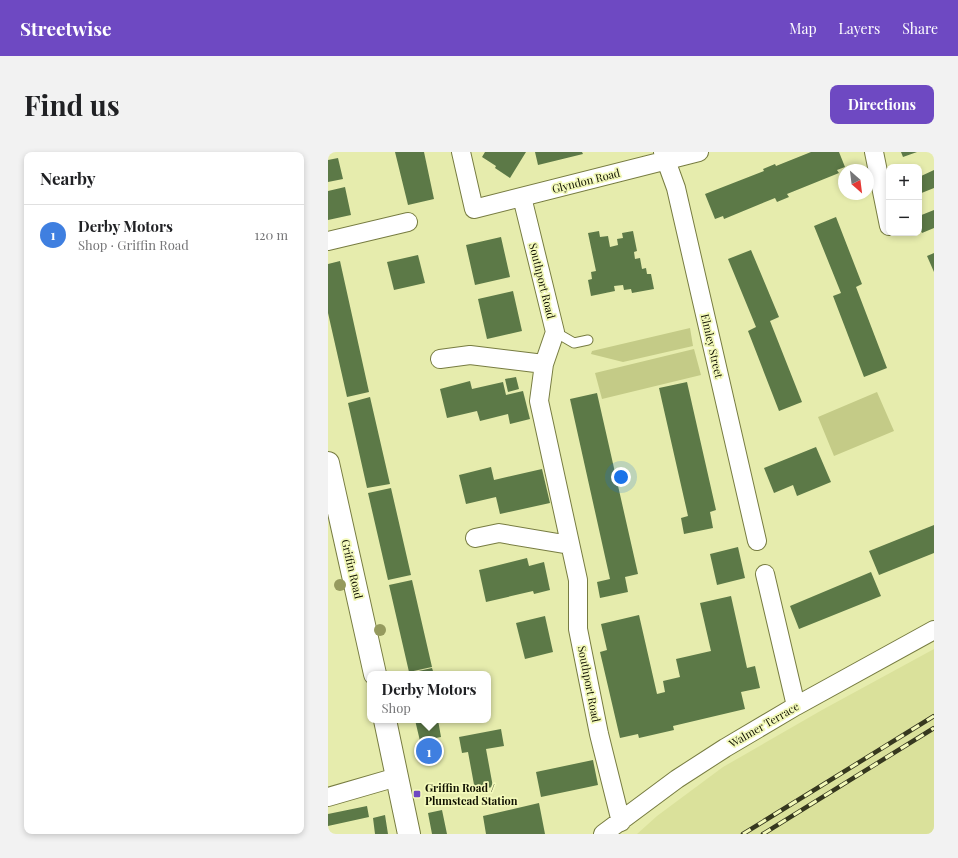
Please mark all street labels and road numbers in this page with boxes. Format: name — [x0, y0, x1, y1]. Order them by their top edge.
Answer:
street label: Glyndon Road — [550, 165, 622, 196]
street label: Southport Road — [526, 241, 559, 321]
street label: Elmley Street — [698, 312, 727, 380]
street label: Griffin Road — [338, 538, 367, 601]
street label: Southport Road — [575, 644, 604, 724]
street label: Walmer Terrace — [725, 698, 802, 751]

